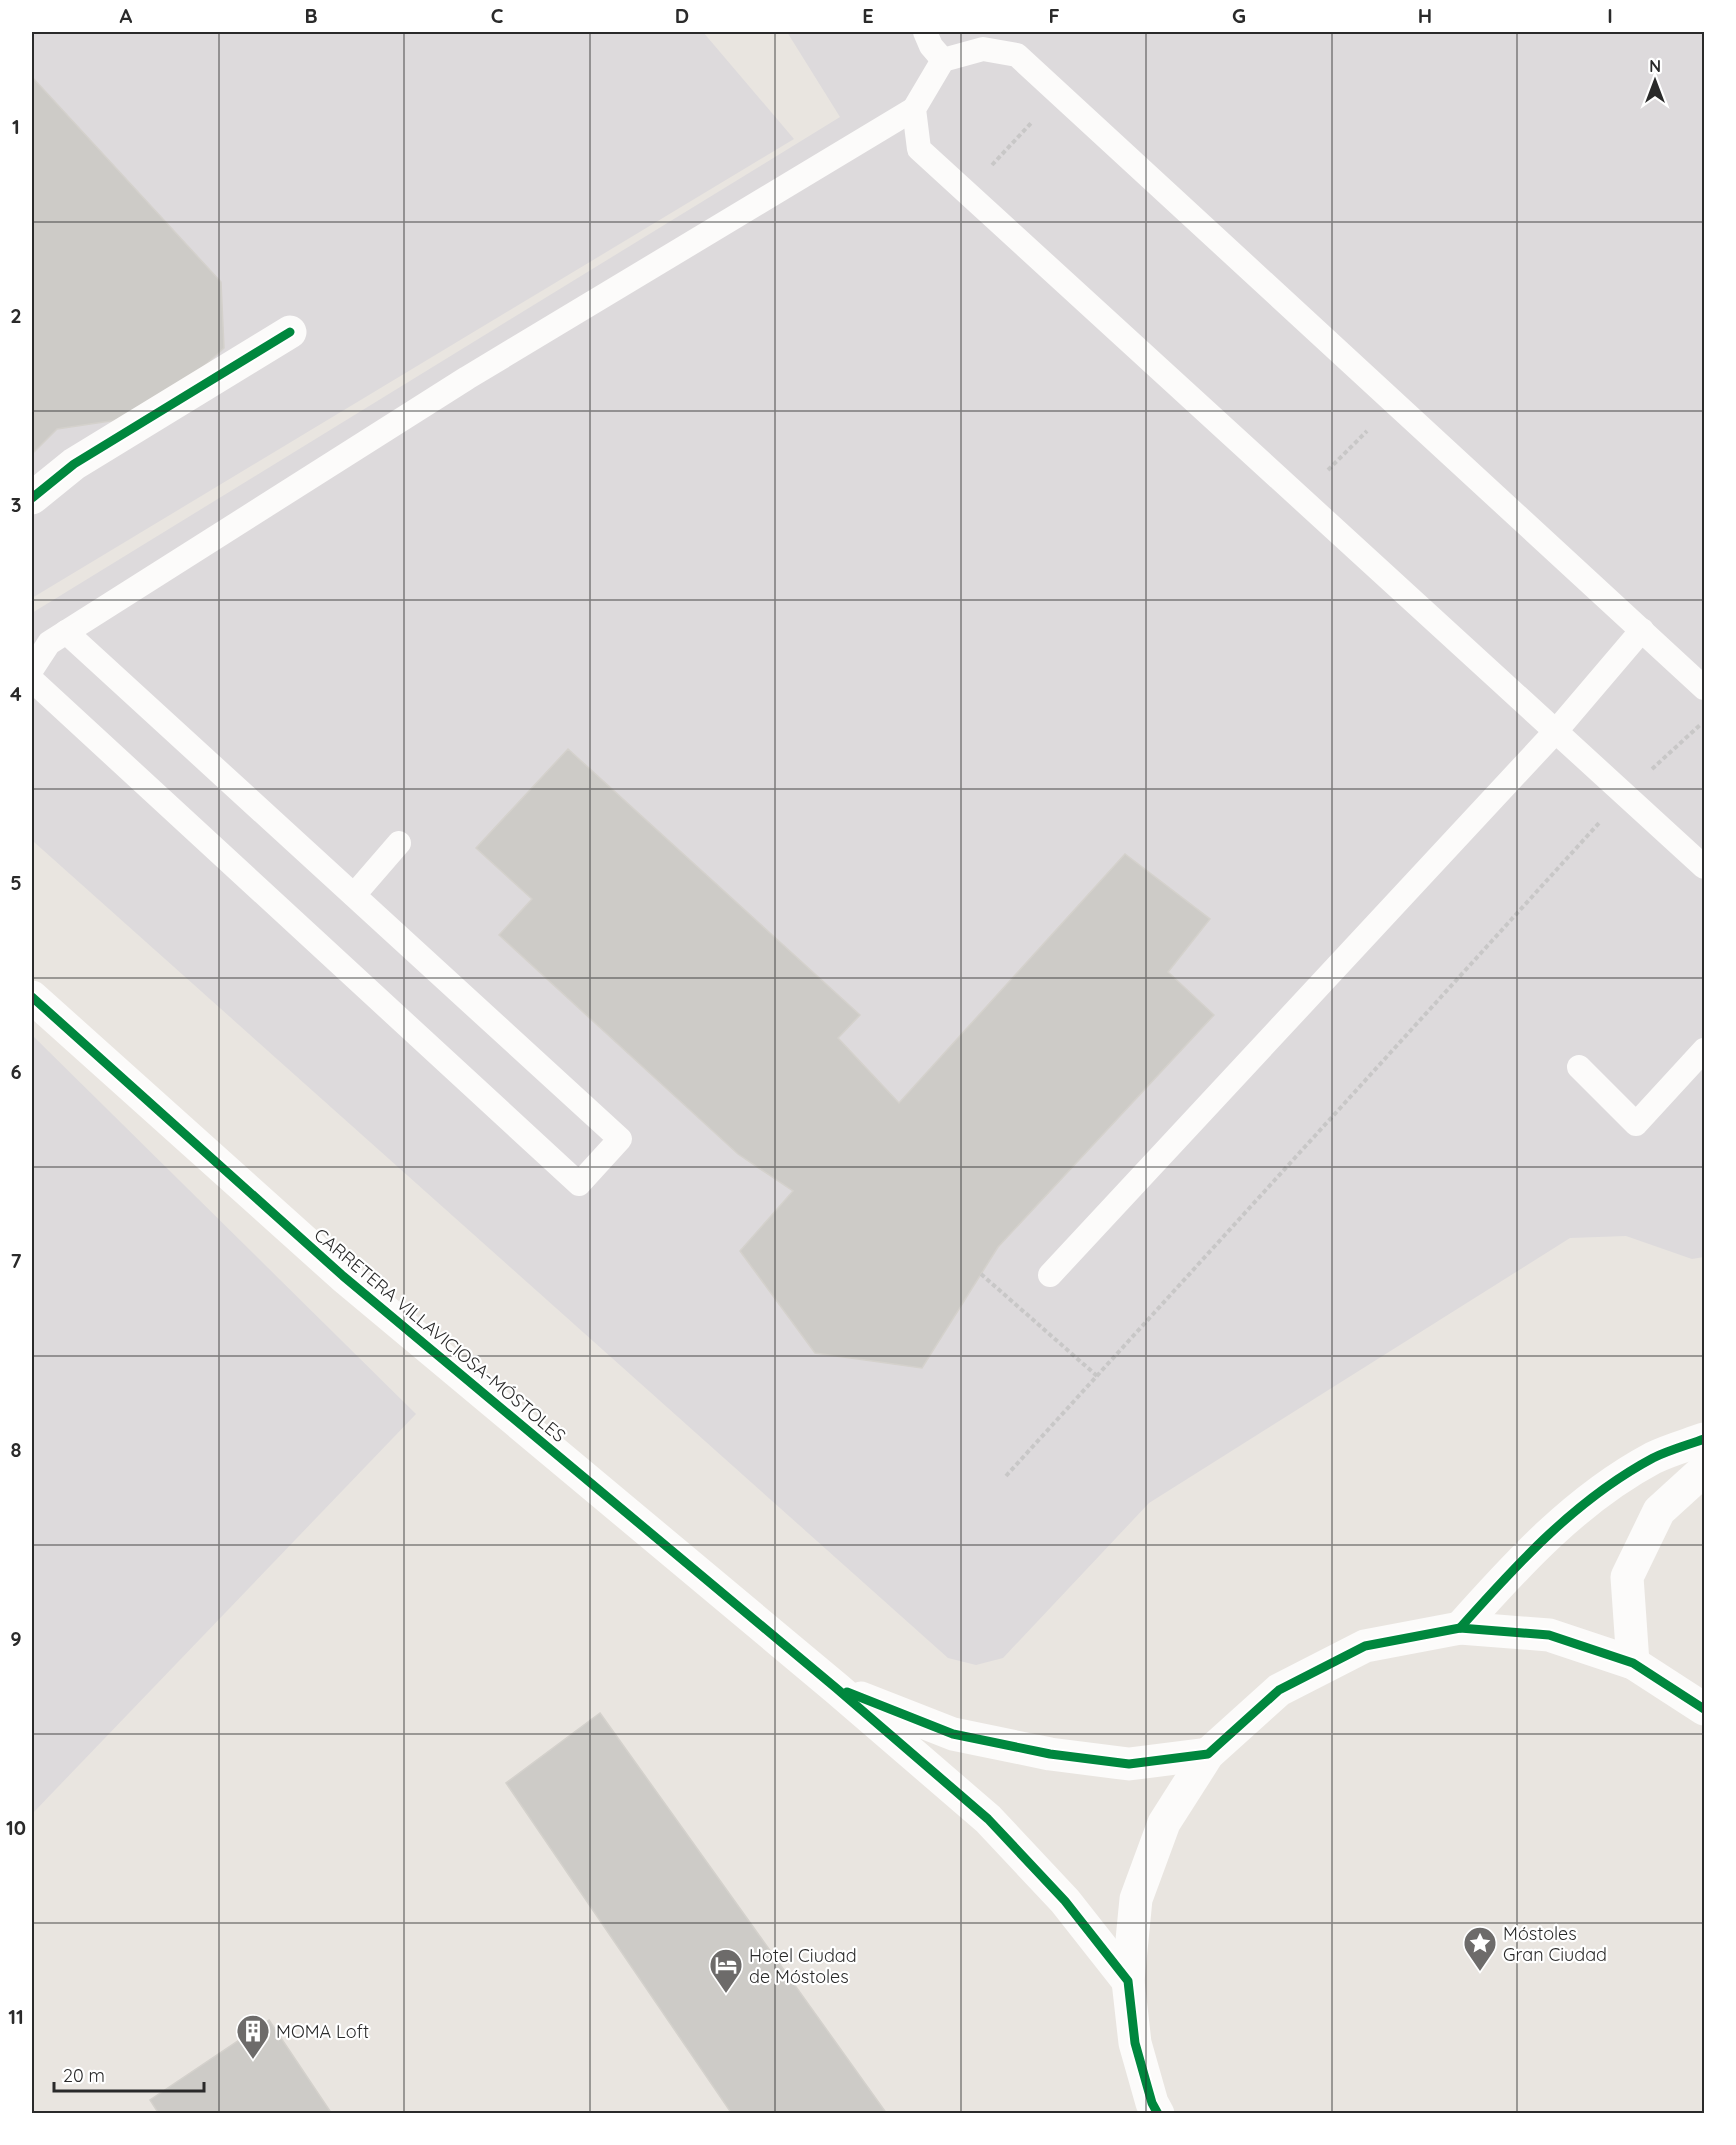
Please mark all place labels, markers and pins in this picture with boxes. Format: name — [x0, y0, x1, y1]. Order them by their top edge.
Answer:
place label: Móstoles Gran Ciudad — [1503, 1922, 1607, 1966]
place icon: Móstoles Gran Ciudad — [1462, 1925, 1498, 1972]
place label: Hotel Ciudad de Móstoles — [749, 1944, 857, 1988]
hotel icon: Hotel Ciudad de Móstoles — [708, 1947, 744, 1994]
building icon: MOMA Loft — [235, 2013, 271, 2060]
place label: MOMA Loft — [276, 2020, 369, 2043]

